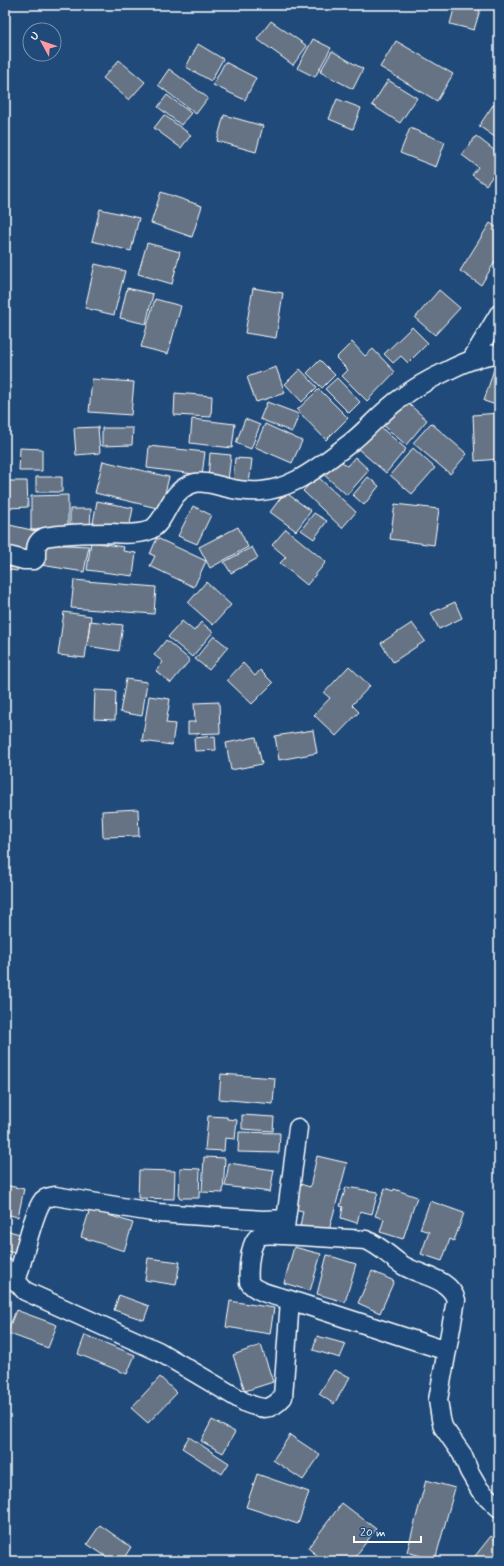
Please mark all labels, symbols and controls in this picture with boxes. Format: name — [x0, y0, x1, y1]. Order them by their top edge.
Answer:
north arrow — [22, 22, 62, 62]
text: U — [27, 29, 43, 43]
scale bar — [354, 1518, 421, 1544]
text: 20 m — [360, 1525, 386, 1541]

